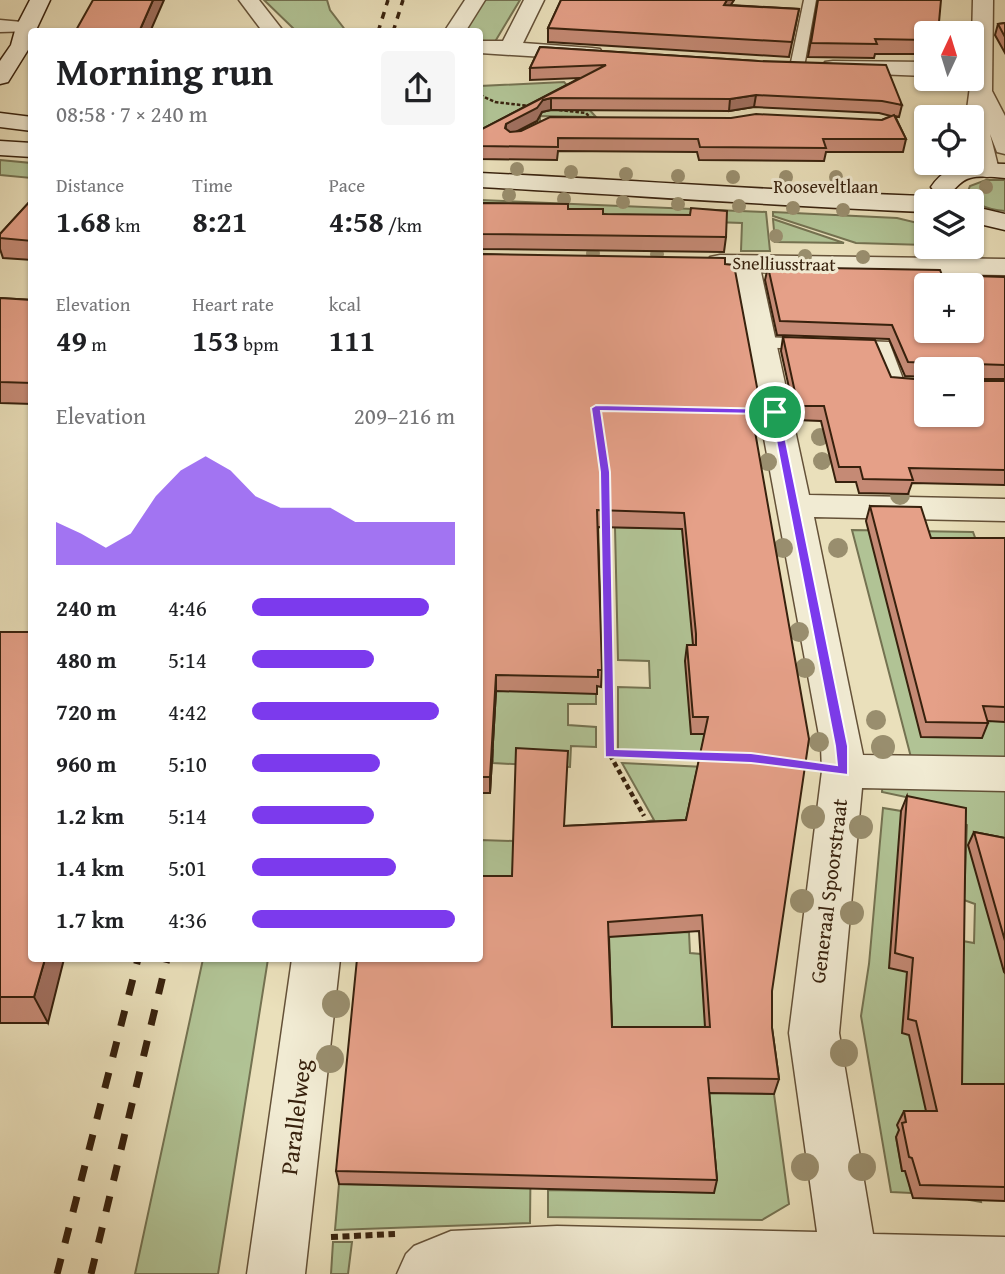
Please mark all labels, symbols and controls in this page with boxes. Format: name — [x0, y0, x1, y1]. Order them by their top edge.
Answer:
north arrow — [914, 21, 984, 91]
map controls — [914, 21, 984, 427]
text: Morning run — [56, 43, 273, 99]
button: share — [381, 51, 455, 125]
text: 08:58 · 7 × 240 m — [56, 97, 208, 130]
button: locate — [914, 105, 984, 175]
text: Distance — [56, 171, 124, 199]
text: Time — [192, 171, 233, 199]
text: Pace — [329, 171, 365, 199]
street label: Rooseveltlaan — [774, 173, 878, 200]
button: layers — [914, 189, 984, 259]
text: 1.68 — [56, 199, 111, 243]
text: 8:21 — [192, 199, 247, 243]
text: 4:58 — [329, 199, 384, 243]
text: km — [111, 211, 140, 239]
text: /km — [384, 211, 422, 239]
street label: Snelliusstraat — [732, 249, 837, 278]
button: + — [914, 273, 984, 343]
text: Elevation — [56, 290, 130, 318]
text: Heart rate — [192, 290, 274, 318]
text: kcal — [329, 290, 361, 318]
text: 49 — [56, 318, 87, 362]
text: 153 — [192, 318, 239, 362]
text: 111 — [329, 318, 375, 362]
text: m — [87, 330, 107, 358]
text: bpm — [239, 330, 279, 358]
button: − — [914, 357, 984, 427]
pin — [745, 382, 805, 442]
icon: arrive — [756, 393, 794, 431]
text: Elevation — [56, 399, 146, 432]
text: 209–216 m — [354, 399, 455, 432]
text: 240 m — [56, 591, 117, 624]
text: 4:46 — [168, 591, 207, 624]
text: 480 m — [56, 643, 117, 676]
text: 5:14 — [168, 643, 207, 676]
text: 720 m — [56, 695, 117, 728]
text: 4:42 — [168, 695, 207, 728]
text: 960 m — [56, 747, 117, 780]
text: 5:10 — [168, 747, 207, 780]
street label: Generaal Spoorstraat — [802, 796, 855, 985]
text: 1.2 km — [56, 799, 124, 832]
text: 5:14 — [168, 799, 207, 832]
text: 1.4 km — [56, 851, 124, 884]
text: 5:01 — [168, 851, 207, 884]
text: 1.7 km — [56, 903, 124, 936]
text: 4:36 — [168, 903, 207, 936]
street label: Parallelweg — [271, 1057, 320, 1177]

